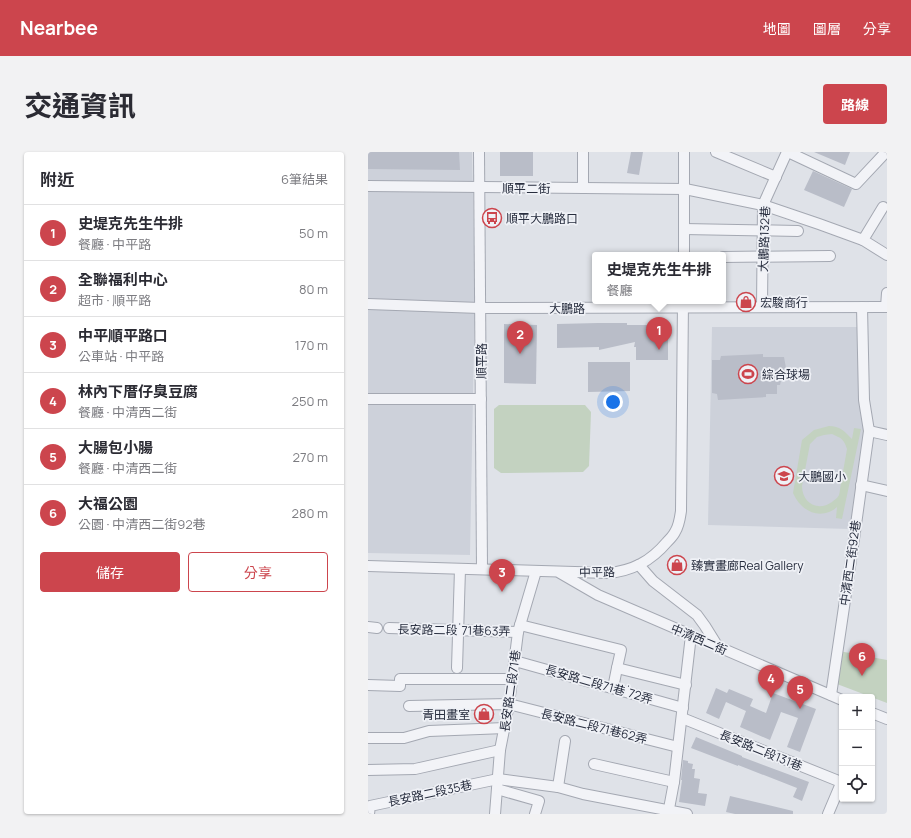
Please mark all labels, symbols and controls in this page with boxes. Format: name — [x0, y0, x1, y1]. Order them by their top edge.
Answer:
text: Nearbee — [20, 15, 98, 41]
text: 地圖 — [763, 19, 791, 38]
text: 圖層 — [813, 19, 841, 38]
text: 分享 — [863, 19, 891, 38]
button: 路線 — [823, 84, 887, 124]
text: 交通資訊 — [24, 86, 136, 124]
text: 附近 — [40, 168, 74, 191]
text: 6筆結果 — [281, 170, 328, 188]
street label: 順平二街 — [502, 180, 550, 197]
street label: 大鵬路132巷 — [754, 206, 774, 272]
bus stop icon: 順平大鵬路口 — [481, 207, 503, 229]
place label: 順平大鵬路口 — [506, 210, 578, 227]
text: 史堤克先生牛排 — [78, 213, 183, 234]
text: 1 — [50, 224, 56, 242]
text: 50 m — [299, 224, 328, 242]
text: 餐廳 · 中平路 — [78, 235, 151, 253]
popup — [592, 252, 726, 304]
text: 史堤克先生牛排 — [606, 259, 712, 280]
text: 全聯福利中心 — [78, 269, 168, 290]
text: 2 — [49, 280, 57, 298]
text: 80 m — [299, 280, 328, 298]
text: 餐廳 — [606, 281, 633, 299]
text: 超市 · 順平路 — [78, 291, 151, 309]
shop icon: 宏駿商行 — [735, 291, 757, 313]
place label: 宏駿商行 — [760, 294, 808, 311]
street label: 大鵬路 — [549, 300, 585, 317]
pin: 1 — [646, 317, 672, 350]
pin: 2 — [507, 321, 533, 354]
text: 中平順平路口 — [78, 325, 168, 346]
text: 3 — [49, 336, 57, 354]
text: 170 m — [295, 336, 328, 354]
street label: 順平路 — [473, 343, 490, 379]
text: 公車站 · 中平路 — [78, 347, 164, 365]
sports icon: 綜合球場 — [737, 363, 759, 385]
place label: 綜合球場 — [762, 366, 810, 383]
text: 林內下厝仔臭豆腐 — [78, 381, 198, 402]
text: 4 — [49, 392, 57, 410]
text: 250 m — [292, 392, 328, 410]
your location — [603, 392, 623, 412]
text: 餐廳 · 中清西二街 — [78, 403, 177, 421]
text: 大腸包小腸 — [78, 437, 153, 458]
text: 5 — [49, 448, 57, 466]
text: 270 m — [293, 448, 328, 466]
text: 餐廳 · 中清西二街 — [78, 459, 177, 477]
school or university icon: 大鵬國小 — [773, 465, 795, 487]
place label: 大鵬國小 — [798, 468, 846, 485]
text: 大福公園 — [78, 493, 138, 514]
text: 6 — [49, 504, 57, 522]
text: 280 m — [291, 504, 328, 522]
text: 公園 · 中清西二街92巷 — [78, 515, 206, 533]
street label: 中清西二街92巷 — [836, 519, 864, 607]
button: 儲存 — [40, 552, 180, 592]
button: 分享 — [188, 552, 328, 592]
shop icon: 臻實畫廊Real Gallery — [666, 554, 688, 576]
place label: 臻實畫廊Real Gallery — [691, 557, 804, 574]
pin: 3 — [489, 559, 515, 592]
street label: 中平路 — [579, 563, 615, 581]
street label: 中清西二街 — [668, 619, 730, 659]
street label: 長安路二段˙71巷63弄 — [398, 621, 510, 639]
pin: 6 — [849, 643, 875, 676]
street label: 長安路二段71巷 — [496, 649, 524, 733]
street label: 長安路二段71巷˙72弄 — [543, 660, 655, 708]
pin: 4 — [758, 665, 784, 698]
pin: 5 — [787, 676, 813, 709]
map controls — [839, 694, 875, 802]
button: + — [839, 694, 875, 730]
shop icon: 青田畫室 — [473, 703, 495, 725]
street label: 長安路二段71巷62弄 — [539, 705, 649, 747]
place label: 青田畫室 — [422, 706, 470, 723]
street label: 長安路二段131巷 — [717, 726, 805, 774]
button: − — [839, 730, 875, 766]
button: locate — [839, 766, 875, 802]
street label: 長安路二段35巷 — [386, 776, 474, 810]

